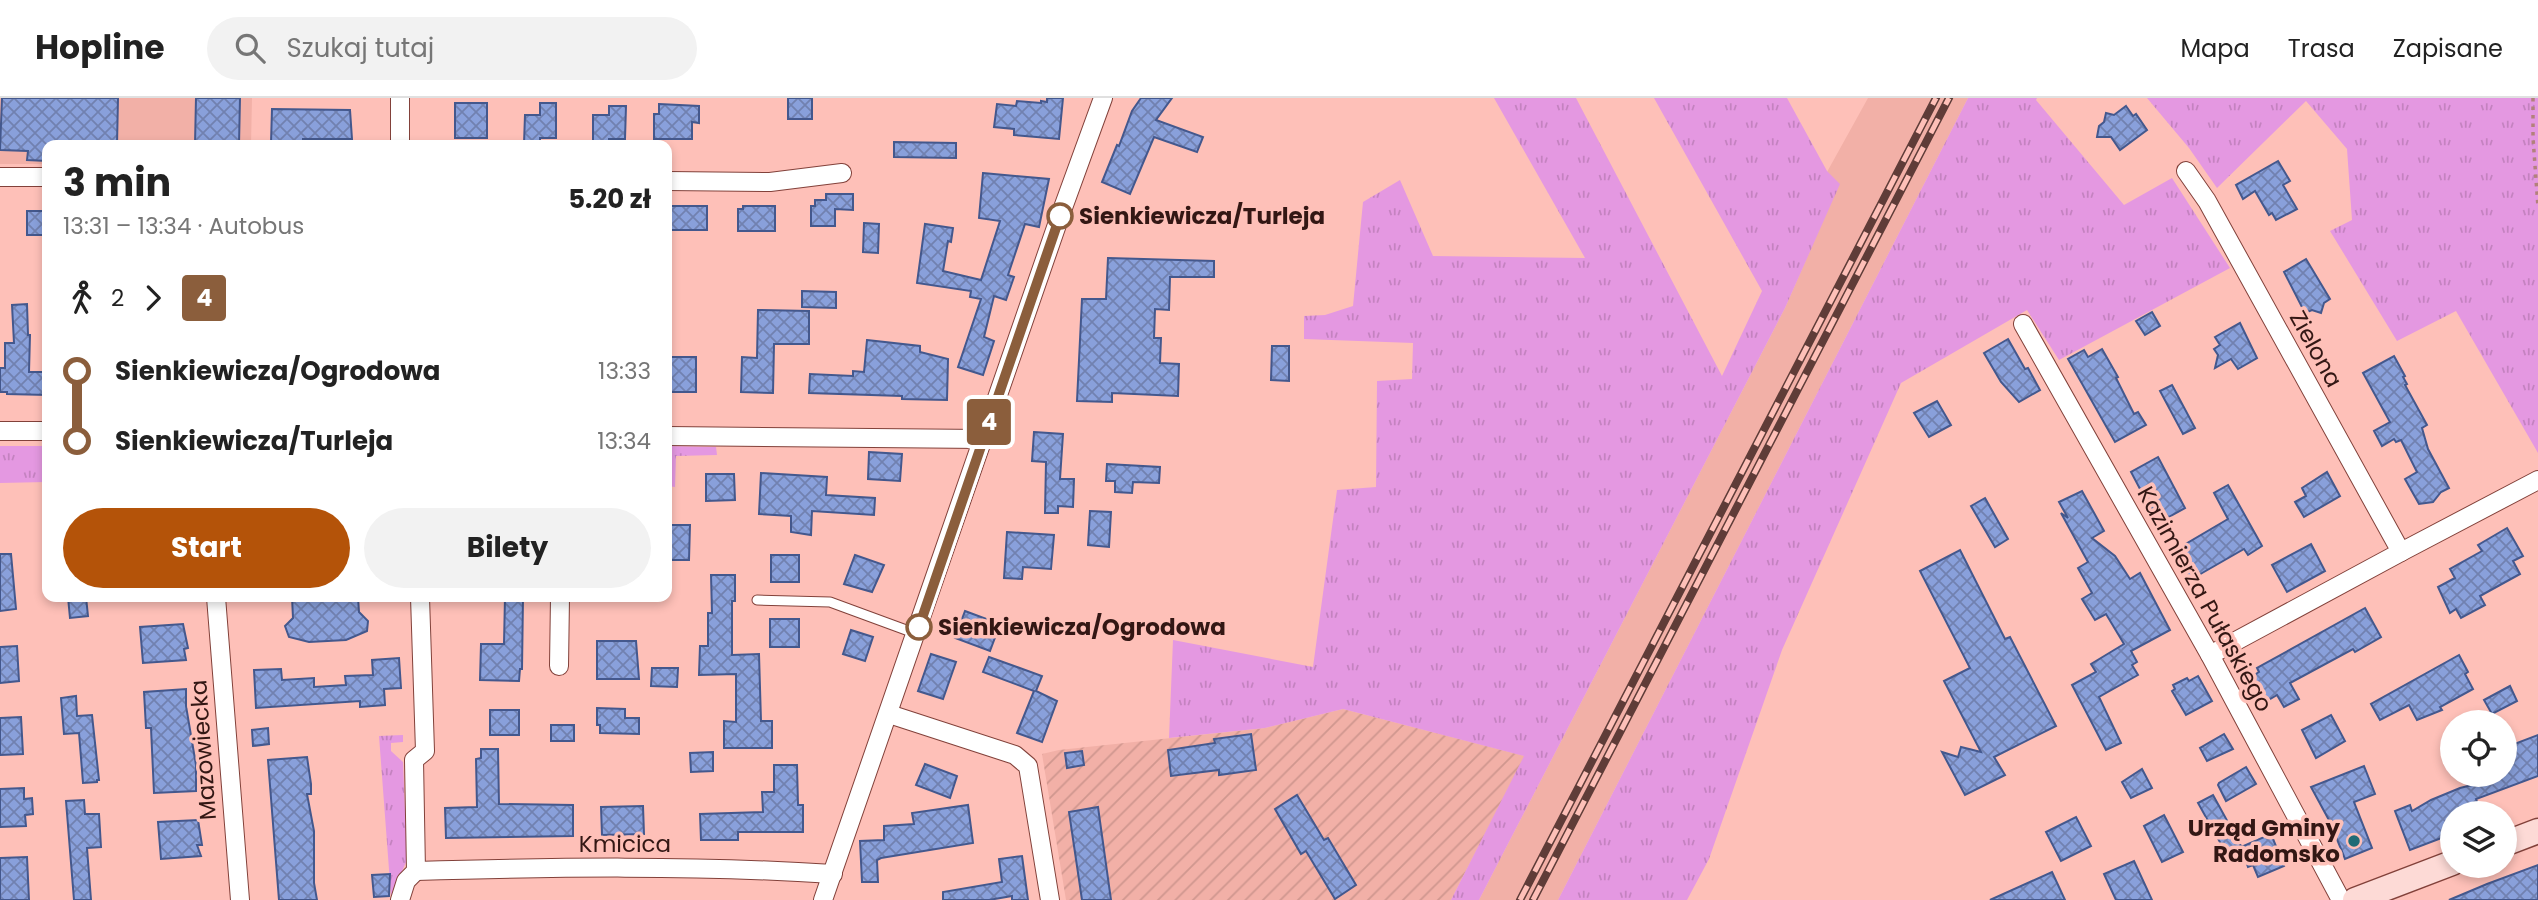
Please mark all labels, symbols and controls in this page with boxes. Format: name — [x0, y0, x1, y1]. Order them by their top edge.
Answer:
search box — [207, 17, 697, 80]
text: Hopline — [35, 24, 165, 71]
icon: search — [231, 29, 269, 67]
text: Szukaj tutaj — [287, 30, 434, 66]
text: Mapa — [2180, 32, 2250, 65]
text: Trasa — [2288, 32, 2355, 65]
text: Zapisane — [2393, 32, 2503, 65]
text: 3 min — [63, 156, 171, 209]
text: 5.20 zł — [568, 181, 651, 217]
place label: Sienkiewicza/Turleja — [1079, 200, 1325, 232]
marker: Sienkiewicza/Turleja — [1047, 203, 1073, 229]
text: 13:31 – 13:34 · Autobus — [63, 210, 304, 242]
icon: walk — [63, 279, 101, 317]
icon: forward — [134, 279, 172, 317]
text: 4 — [196, 281, 212, 314]
text: 2 — [111, 282, 124, 314]
street label: Zielona — [2282, 305, 2350, 393]
text: Sienkiewicza/Ogrodowa — [115, 353, 440, 389]
text: 13:33 — [598, 355, 651, 387]
line badge: 4 — [966, 399, 1012, 445]
text: 4 — [981, 405, 997, 438]
text: Sienkiewicza/Turleja — [115, 423, 393, 459]
text: 13:34 — [597, 425, 651, 457]
street label: Kazimierza Pułaskiego — [2130, 481, 2280, 717]
button: Start — [63, 508, 350, 588]
button: Bilety — [364, 508, 651, 588]
place label: Sienkiewicza/Ogrodowa — [938, 611, 1226, 643]
marker: Sienkiewicza/Ogrodowa — [906, 614, 932, 640]
street label: Mazowiecka — [182, 679, 224, 821]
map controls — [2440, 710, 2517, 878]
button: locate — [2440, 710, 2517, 787]
button: layers — [2440, 801, 2517, 878]
place label: Urząd Gminy Radomsko — [2188, 812, 2340, 870]
street label: Kmicica — [579, 828, 671, 860]
marker: Urząd Gminy Radomsko — [2346, 833, 2362, 849]

